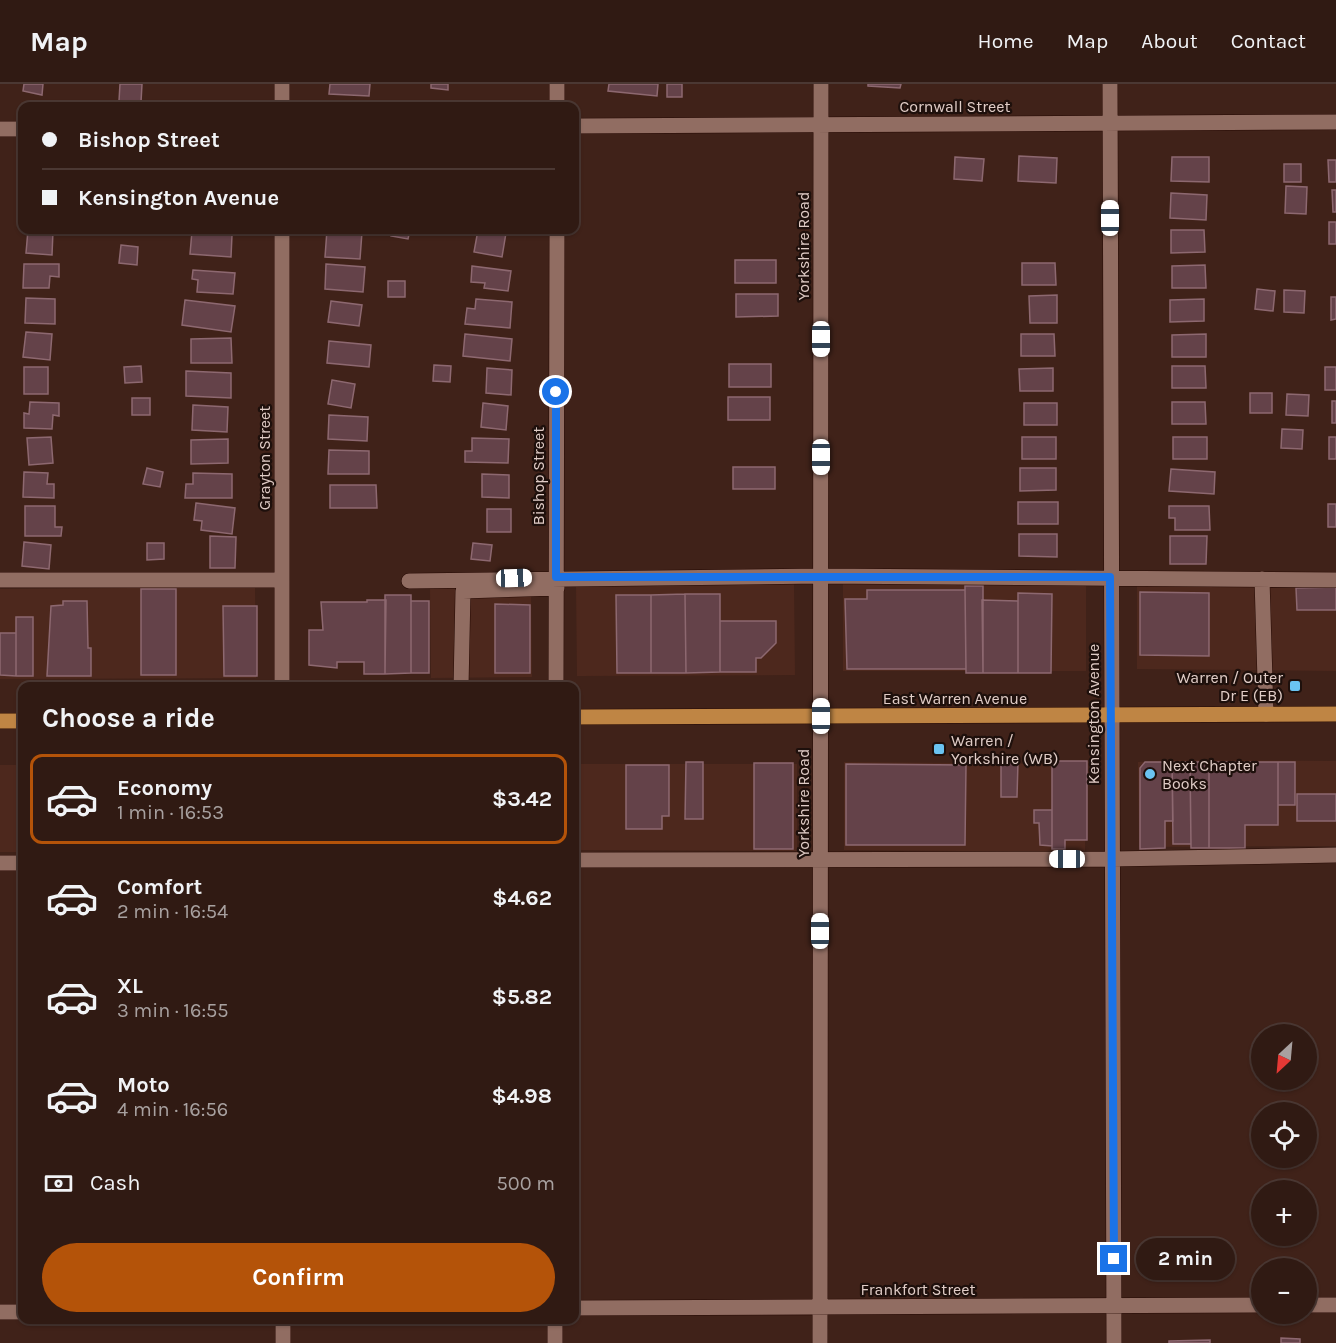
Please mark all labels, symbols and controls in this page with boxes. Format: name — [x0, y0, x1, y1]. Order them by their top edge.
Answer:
text: Map — [30, 25, 88, 58]
text: Home — [978, 29, 1034, 53]
text: Map — [1067, 29, 1108, 53]
text: About — [1141, 29, 1198, 53]
text: Contact — [1231, 29, 1306, 53]
street label: Cornwall Street — [899, 97, 1011, 116]
text: Bishop Street — [78, 127, 220, 153]
text: Kensington Avenue — [78, 185, 279, 211]
street label: Yorkshire Road — [794, 192, 813, 300]
car — [1101, 200, 1119, 236]
car — [812, 321, 830, 357]
route start — [542, 378, 569, 405]
street label: Grayton Street — [255, 406, 274, 510]
street label: Bishop Street — [529, 427, 548, 525]
car — [812, 439, 830, 475]
car — [496, 568, 532, 588]
street label: Kensington Avenue — [1084, 644, 1103, 784]
place label: Warren / Outer Dr E (EB) — [1176, 668, 1283, 705]
marker: Warren / Outer Dr E (EB) — [1288, 679, 1302, 693]
street label: East Warren Avenue — [883, 689, 1027, 708]
car — [812, 698, 830, 734]
text: Choose a ride — [42, 702, 215, 734]
place label: Warren / Yorkshire (WB) — [951, 731, 1059, 768]
marker: Warren / Yorkshire (WB) — [932, 742, 946, 756]
street label: Yorkshire Road — [794, 749, 813, 857]
place label: Next Chapter Books — [1162, 756, 1257, 793]
marker: Next Chapter Books — [1143, 767, 1157, 781]
icon: car — [45, 772, 99, 826]
text: Economy — [117, 775, 212, 801]
text: $3.42 — [492, 786, 552, 812]
text: 1 min · 16:53 — [117, 801, 224, 824]
car — [1049, 850, 1085, 868]
icon: car — [45, 871, 99, 925]
text: Comfort — [117, 874, 202, 900]
text: $4.62 — [492, 885, 552, 911]
text: 2 min · 16:54 — [117, 900, 228, 923]
car — [811, 913, 829, 949]
icon: car — [45, 970, 99, 1024]
text: XL — [117, 973, 143, 999]
text: $5.82 — [492, 984, 552, 1010]
text: 3 min · 16:55 — [117, 999, 229, 1022]
north arrow — [1251, 1024, 1317, 1090]
map controls — [1251, 1024, 1317, 1324]
icon: car — [45, 1069, 99, 1123]
text: Moto — [117, 1072, 170, 1098]
text: $4.98 — [491, 1083, 552, 1109]
text: 4 min · 16:56 — [117, 1098, 228, 1121]
button: locate — [1251, 1102, 1317, 1168]
icon: cash — [42, 1167, 75, 1200]
text: Cash — [90, 1170, 140, 1196]
text: 500 m — [497, 1172, 555, 1195]
button: + — [1251, 1180, 1317, 1246]
callout: 2 min — [1135, 1238, 1234, 1280]
button: Confirm — [42, 1243, 555, 1312]
route end — [1100, 1245, 1127, 1272]
text: 2 min — [1158, 1247, 1213, 1270]
button: − — [1251, 1258, 1317, 1324]
street label: Frankfort Street — [860, 1280, 976, 1299]

